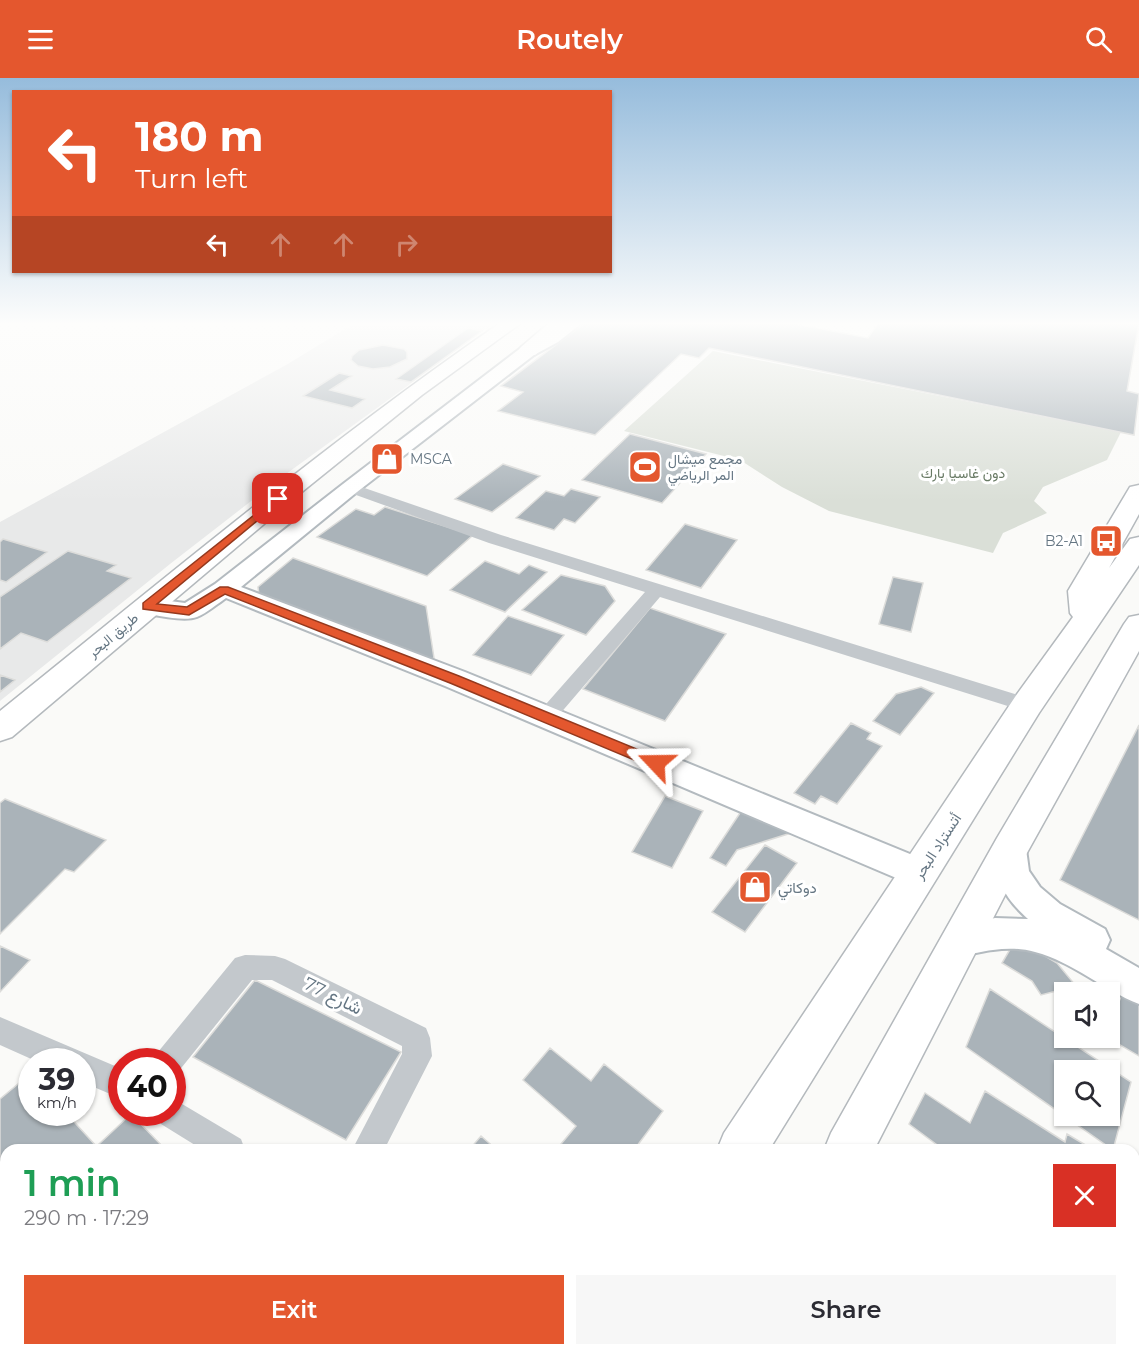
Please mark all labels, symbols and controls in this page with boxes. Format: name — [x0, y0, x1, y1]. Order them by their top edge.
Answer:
icon: menu — [24, 23, 57, 56]
text: Routely — [516, 23, 623, 56]
icon: search — [1082, 23, 1115, 56]
text: 180 m — [135, 110, 264, 162]
icon: left — [36, 114, 114, 192]
text: Turn left — [135, 162, 248, 195]
icon: left — [201, 228, 234, 261]
icon: ahead — [264, 228, 297, 261]
icon: ahead — [327, 228, 360, 261]
icon: right — [390, 228, 423, 261]
shop icon: MSCA — [369, 441, 405, 477]
sports icon: مجمع ميشال المر الرياضي — [627, 449, 663, 485]
place label: MSCA — [410, 450, 453, 468]
place label: مجمع ميشال المر الرياضي — [668, 450, 742, 487]
park label: دون غاسيا بارك — [921, 464, 1006, 482]
pin — [252, 473, 303, 524]
icon: arrive — [261, 482, 294, 515]
bus stop icon: B2-A1 — [1088, 523, 1124, 559]
place label: B2-A1 — [1045, 532, 1083, 550]
street label: طريق البحر — [83, 609, 142, 662]
position arrow — [624, 731, 688, 795]
street label: أتستراد البحر — [908, 809, 966, 883]
shop icon: دوكاتي — [737, 869, 773, 905]
place label: دوكاتي — [778, 878, 817, 901]
street label: شارع 77 — [300, 972, 366, 1020]
map controls — [1054, 982, 1120, 1126]
button: sound — [1054, 982, 1120, 1048]
speed limit sign: 40 — [108, 1048, 186, 1126]
button: search — [1054, 1060, 1120, 1126]
text: 39 — [39, 1061, 75, 1098]
text: km/h — [37, 1093, 77, 1112]
text: 1 min — [24, 1161, 121, 1205]
button: close — [1053, 1164, 1116, 1227]
text: 290 m · 17:29 — [24, 1206, 149, 1230]
button: Exit — [24, 1275, 564, 1344]
button: Share — [576, 1275, 1116, 1344]

